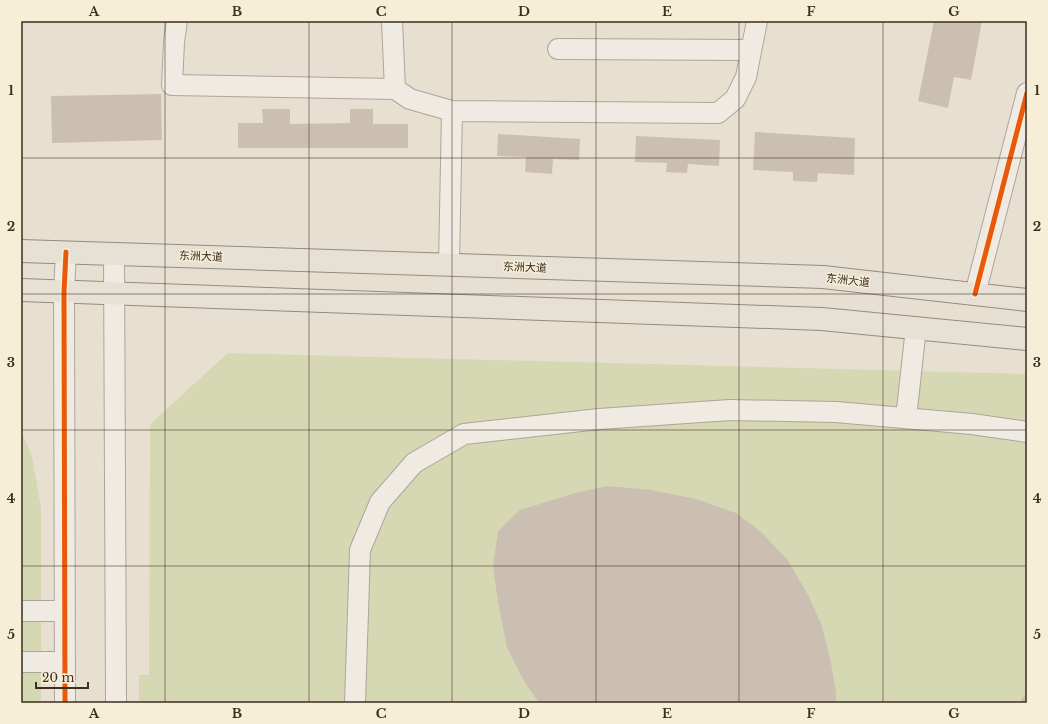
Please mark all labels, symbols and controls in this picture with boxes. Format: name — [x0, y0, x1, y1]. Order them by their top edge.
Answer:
text: A — [88, 3, 100, 20]
text: B — [232, 3, 242, 20]
text: C — [376, 3, 387, 20]
text: D — [518, 3, 530, 20]
text: E — [662, 3, 672, 20]
text: F — [807, 3, 816, 20]
text: G — [948, 3, 960, 20]
text: 1 — [8, 82, 14, 99]
text: 1 — [1034, 82, 1040, 99]
text: 2 — [7, 218, 15, 235]
text: 2 — [1033, 218, 1041, 235]
street label: 东洲大道 — [179, 248, 223, 264]
street label: 东洲大道 — [503, 259, 547, 275]
street label: 东洲大道 — [825, 271, 871, 289]
text: 3 — [7, 354, 15, 371]
text: 3 — [1033, 354, 1041, 371]
text: 4 — [7, 490, 16, 507]
text: 4 — [1033, 490, 1042, 507]
text: 5 — [7, 626, 15, 643]
text: 5 — [1033, 626, 1041, 643]
scale bar — [36, 664, 88, 690]
text: 20 m — [42, 670, 74, 685]
text: A — [88, 705, 100, 722]
text: B — [232, 705, 242, 722]
text: C — [376, 705, 387, 722]
text: D — [518, 705, 530, 722]
text: E — [662, 705, 672, 722]
text: F — [807, 705, 816, 722]
text: G — [948, 705, 960, 722]

